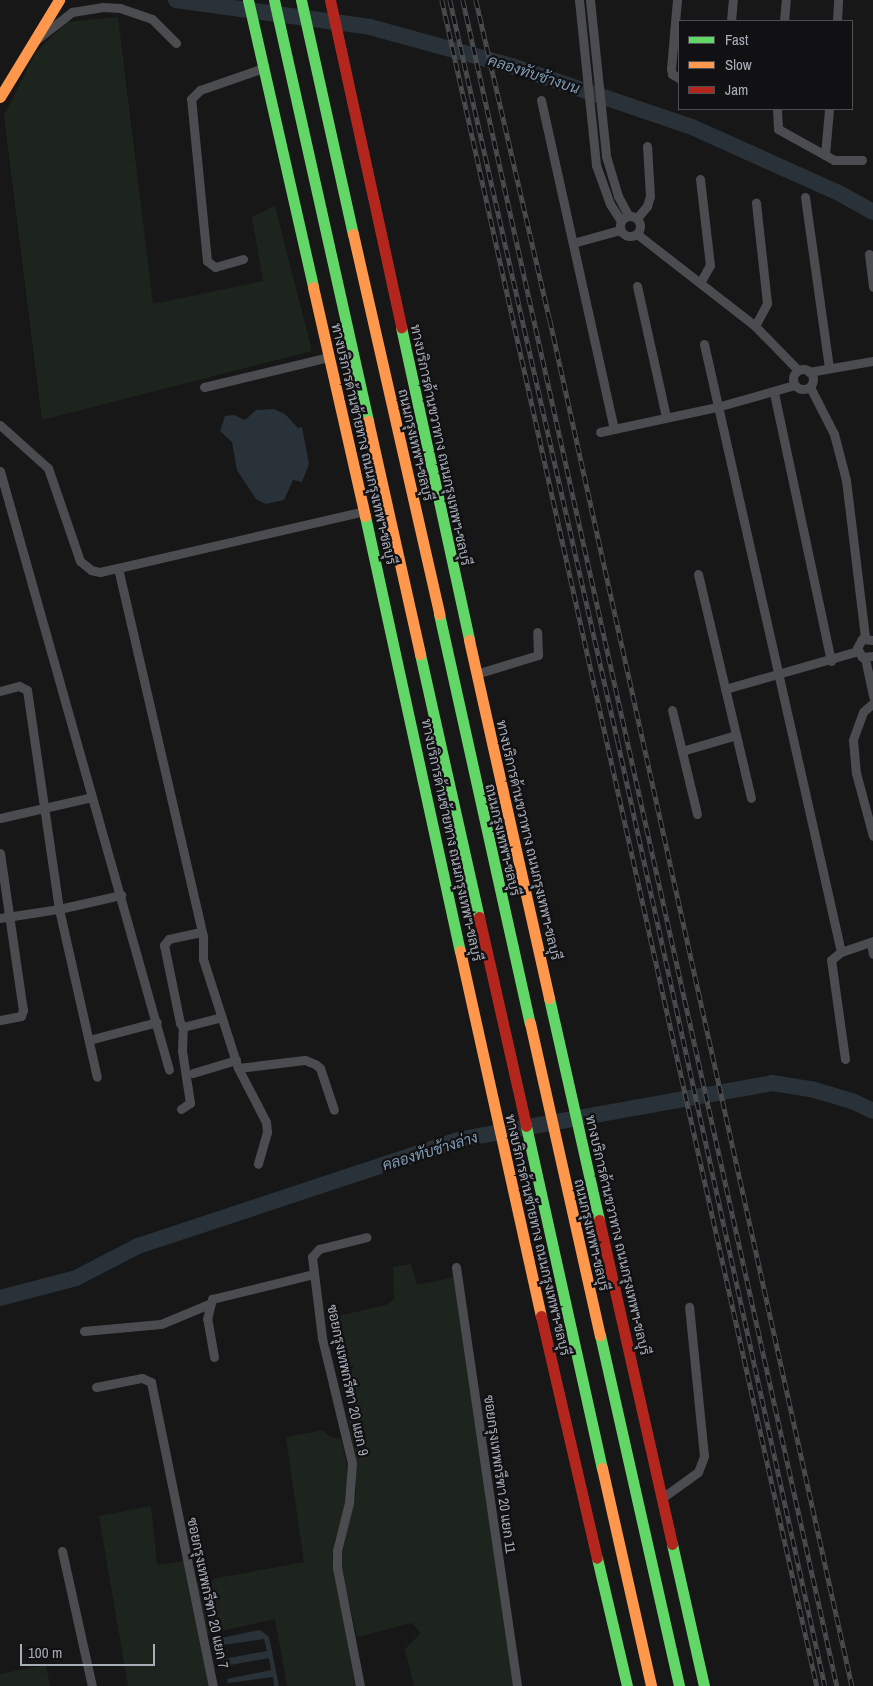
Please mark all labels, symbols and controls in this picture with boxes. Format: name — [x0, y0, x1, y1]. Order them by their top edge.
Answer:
legend — [678, 20, 853, 110]
text: Fast — [725, 29, 748, 50]
water label: คลองทับช้างบน — [486, 51, 582, 97]
text: Slow — [725, 54, 752, 75]
text: Jam — [725, 79, 748, 100]
street label: ทางบริการด้านซ้ายทาง ถนนกรุงเทพฯ-ชลบุรี — [328, 322, 400, 566]
street label: ทางบริการด้านขวาทาง ถนนกรุงเทพฯ-ชลบุรี — [407, 323, 475, 567]
street label: ถนนกรุงเทพฯ-ชลบุรี — [395, 387, 437, 503]
street label: ทางบริการด้านซ้ายทาง ถนนกรุงเทพฯ-ชลบุรี — [418, 717, 486, 963]
street label: ทางบริการด้านขวาทาง ถนนกรุงเทพฯ-ชลบุรี — [493, 718, 565, 962]
street label: ถนนกรุงเทพฯ-ชลบุรี — [482, 782, 524, 898]
street label: ทางบริการด้านซ้ายทาง ถนนกรุงเทพฯ-ชลบุรี — [502, 1113, 574, 1357]
street label: ทางบริการด้านขวาทาง ถนนกรุงเทพฯ-ชลบุรี — [582, 1113, 654, 1357]
water label: คลองทับช้างล่าง — [380, 1128, 480, 1174]
street label: ถนนกรุงเทพฯ-ชลบุรี — [571, 1177, 613, 1293]
street label: ซอยกรุงเทพกรีฑา 20 แยก 9 — [324, 1303, 372, 1457]
street label: ซอยกรุงเทพกรีฑา 20 แยก 11 — [481, 1394, 519, 1554]
street label: ซอยกรุงเทพกรีฑา 20 แยก 7 — [184, 1516, 232, 1670]
scale bar — [22, 1634, 158, 1666]
text: 100 m — [28, 1642, 62, 1663]

